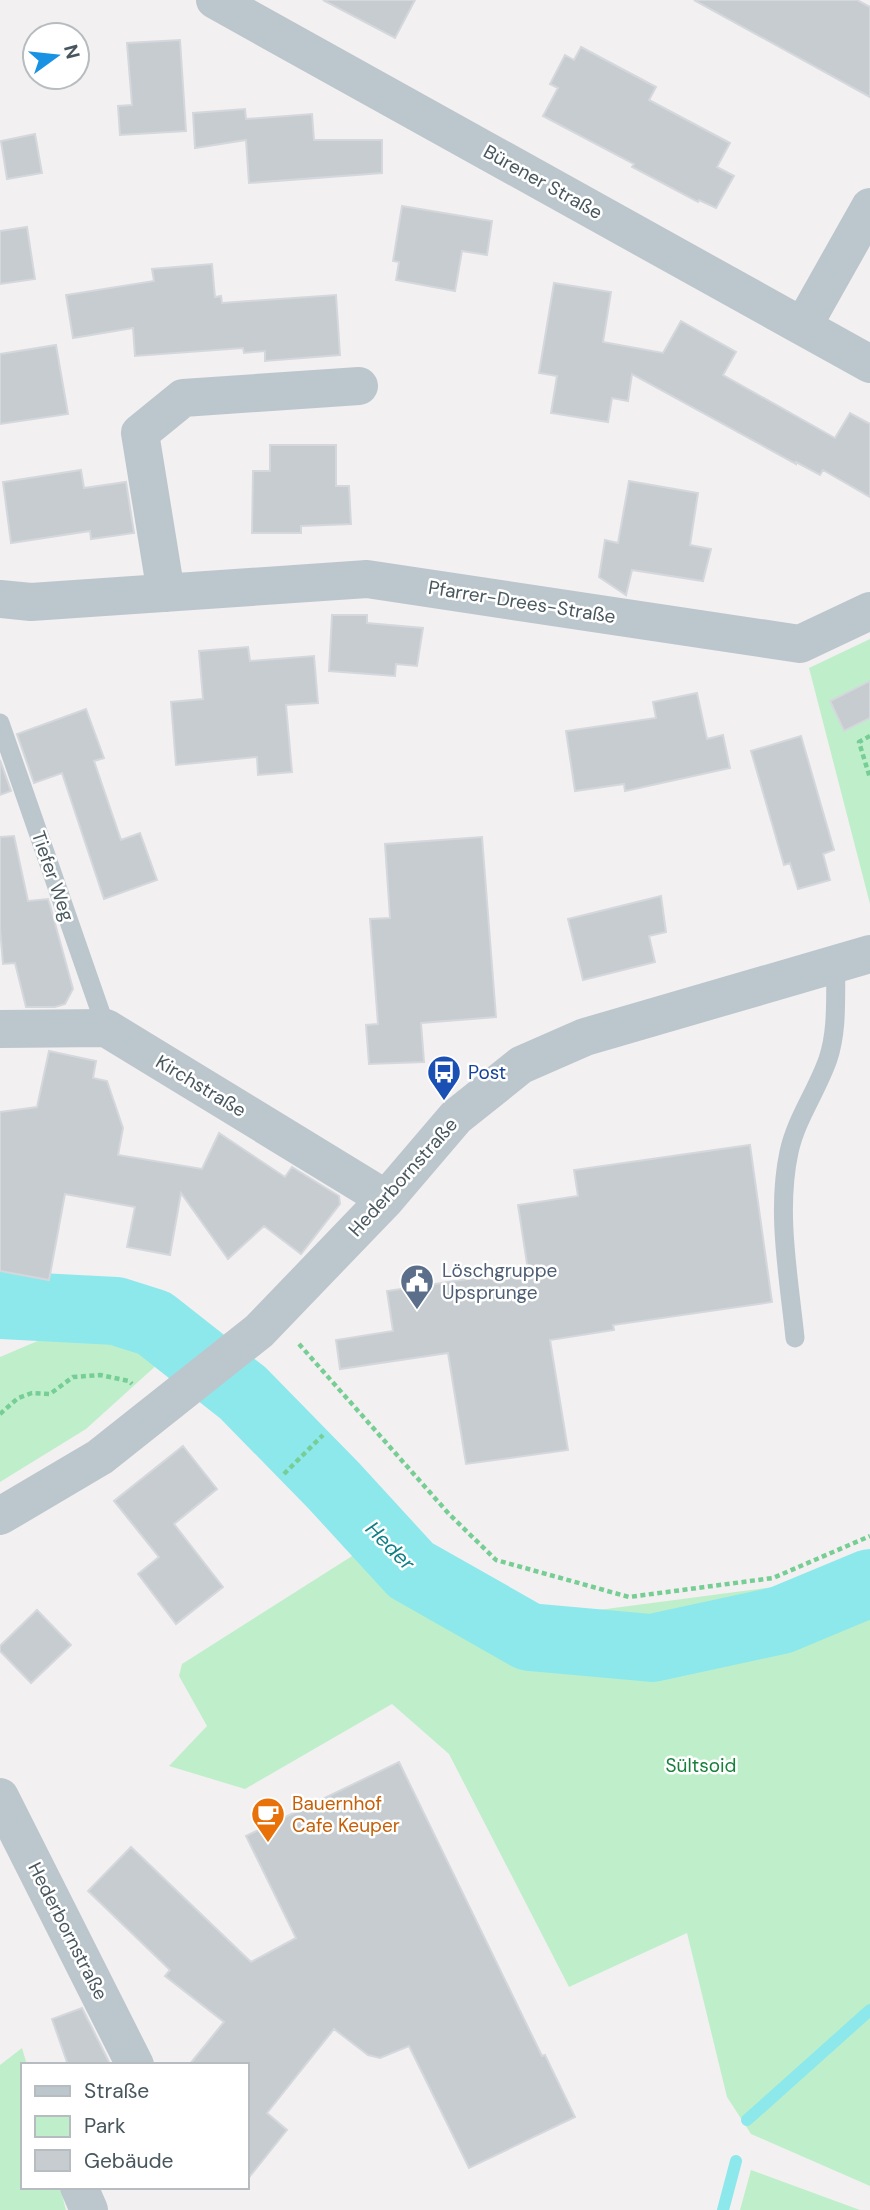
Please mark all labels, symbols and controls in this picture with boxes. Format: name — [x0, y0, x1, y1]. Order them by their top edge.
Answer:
north arrow — [21, 21, 91, 91]
text: N — [58, 42, 86, 62]
street label: Bürener Straße — [479, 139, 607, 225]
street label: Pfarrer-Drees-Straße — [427, 575, 617, 629]
street label: Tiefer Weg — [26, 828, 80, 925]
street label: Kirchstraße — [151, 1049, 251, 1123]
bus stop icon: Post — [425, 1053, 463, 1102]
place label: Post — [468, 1060, 506, 1085]
street label: Hederbornstraße — [343, 1112, 463, 1242]
place label: Löschgruppe Upsprunge — [442, 1258, 557, 1305]
public building icon: Löschgruppe Upsprunge — [398, 1262, 436, 1311]
water label: Heder — [359, 1515, 422, 1578]
park label: Sültsoid — [666, 1753, 736, 1778]
place label: Bauernhof Cafe Keuper — [292, 1791, 400, 1838]
cafe icon: Bauernhof Cafe Keuper — [249, 1795, 287, 1844]
street label: Hederbornstraße — [22, 1858, 114, 2004]
legend — [21, 2063, 248, 2189]
text: Straße — [84, 2077, 149, 2105]
text: Park — [84, 2112, 126, 2140]
text: Gebäude — [84, 2147, 174, 2175]

